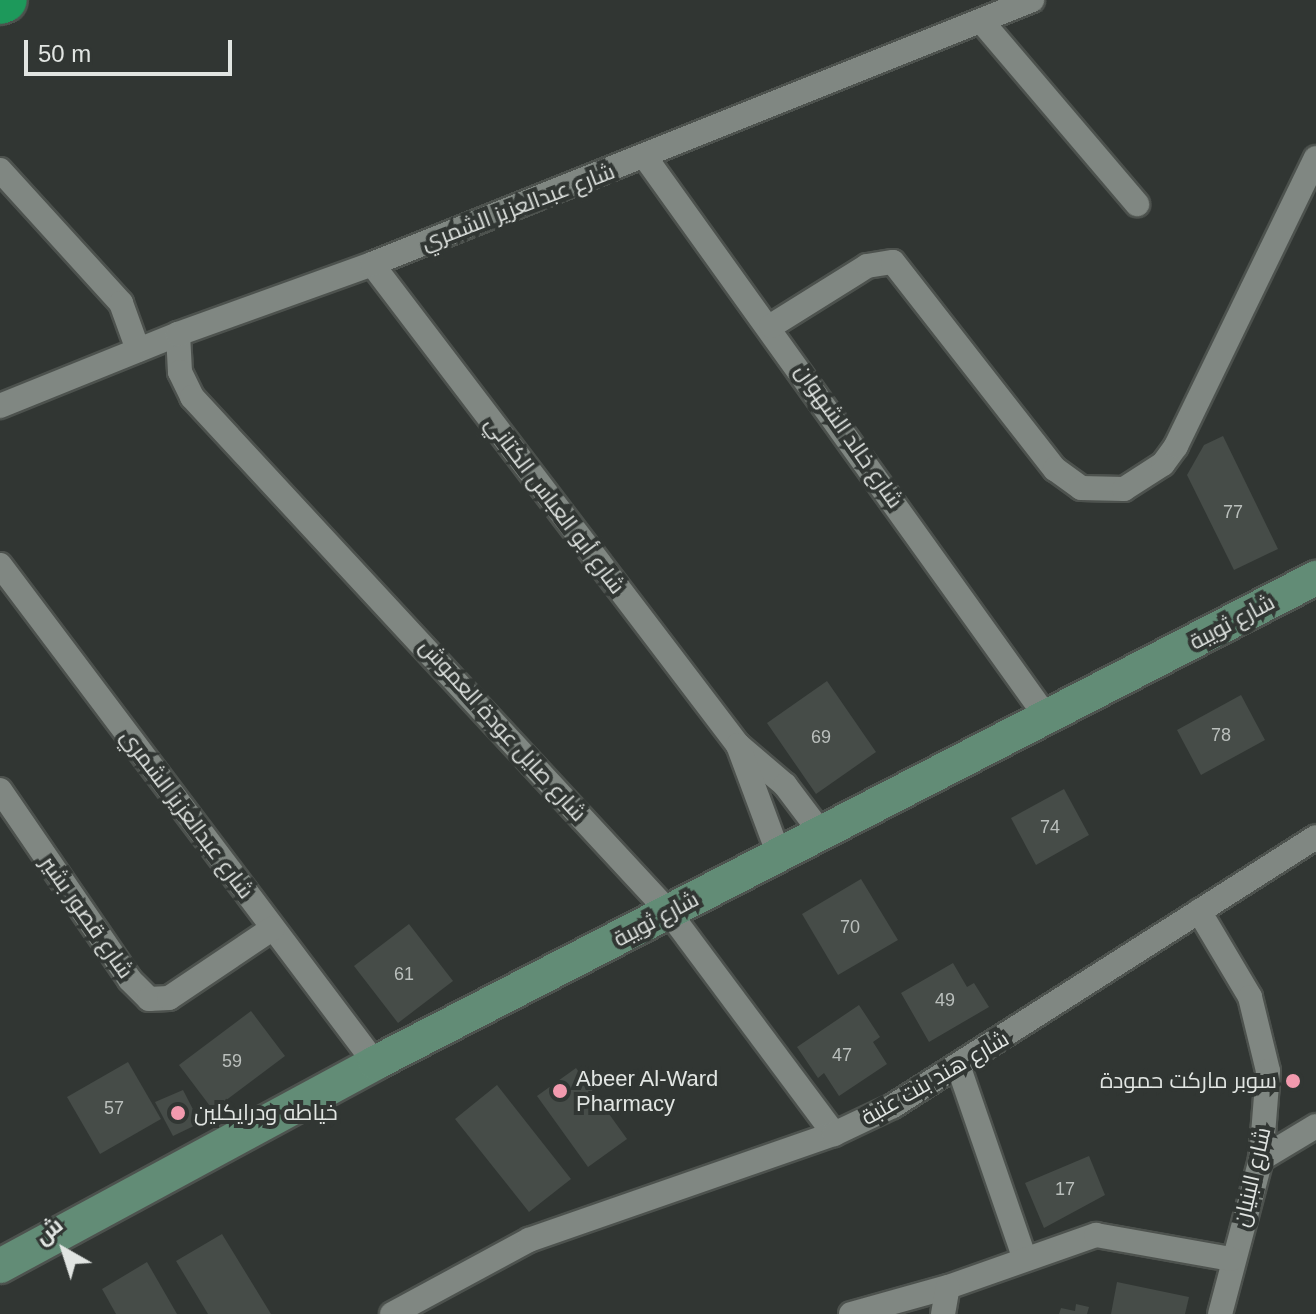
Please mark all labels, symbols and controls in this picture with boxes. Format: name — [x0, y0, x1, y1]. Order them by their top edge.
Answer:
scale bar — [28, 24, 236, 74]
text: 50 m — [38, 40, 91, 67]
street label: شارع عبدالعزيز الشمري — [418, 158, 618, 256]
street label: شارع خالد الشهوان — [789, 359, 909, 513]
street label: شارع أبو العباس الكتاني — [480, 411, 630, 599]
house number: 77 — [1223, 501, 1243, 523]
street label: شارع ثويبة — [1185, 589, 1279, 655]
street label: شارع صايل عودة العموش — [414, 633, 592, 827]
street label: شارع عبدالعزيز الشمري — [115, 724, 259, 904]
house number: 78 — [1211, 724, 1231, 746]
house number: 69 — [811, 726, 831, 748]
house number: 74 — [1040, 816, 1060, 838]
street label: شارع قصور بشير — [35, 851, 139, 983]
street label: شارع ثويبة — [609, 886, 703, 952]
house number: 70 — [840, 916, 860, 938]
house number: 61 — [394, 963, 414, 985]
house number: 49 — [935, 989, 955, 1011]
street label: شارع هند بنت عتبة — [857, 1025, 1013, 1131]
house number: 47 — [832, 1044, 852, 1066]
house number: 59 — [222, 1050, 242, 1072]
place label: Abeer Al-Ward Pharmacy — [576, 1065, 719, 1116]
place label: سوبر ماركت حمودة — [1100, 1068, 1277, 1094]
marker: سوبر ماركت حمودة — [1284, 1072, 1302, 1090]
marker: Abeer Al-Ward Pharmacy — [551, 1082, 569, 1100]
house number: 57 — [104, 1097, 124, 1119]
place label: خياطه ودرايكلين — [194, 1100, 338, 1126]
marker: خياطه ودرايكلين — [169, 1104, 187, 1122]
street label: شارع البنيان — [1228, 1125, 1276, 1229]
house number: 17 — [1055, 1178, 1075, 1200]
north arrow — [24, 1210, 104, 1290]
text: ش — [30, 1212, 67, 1250]

